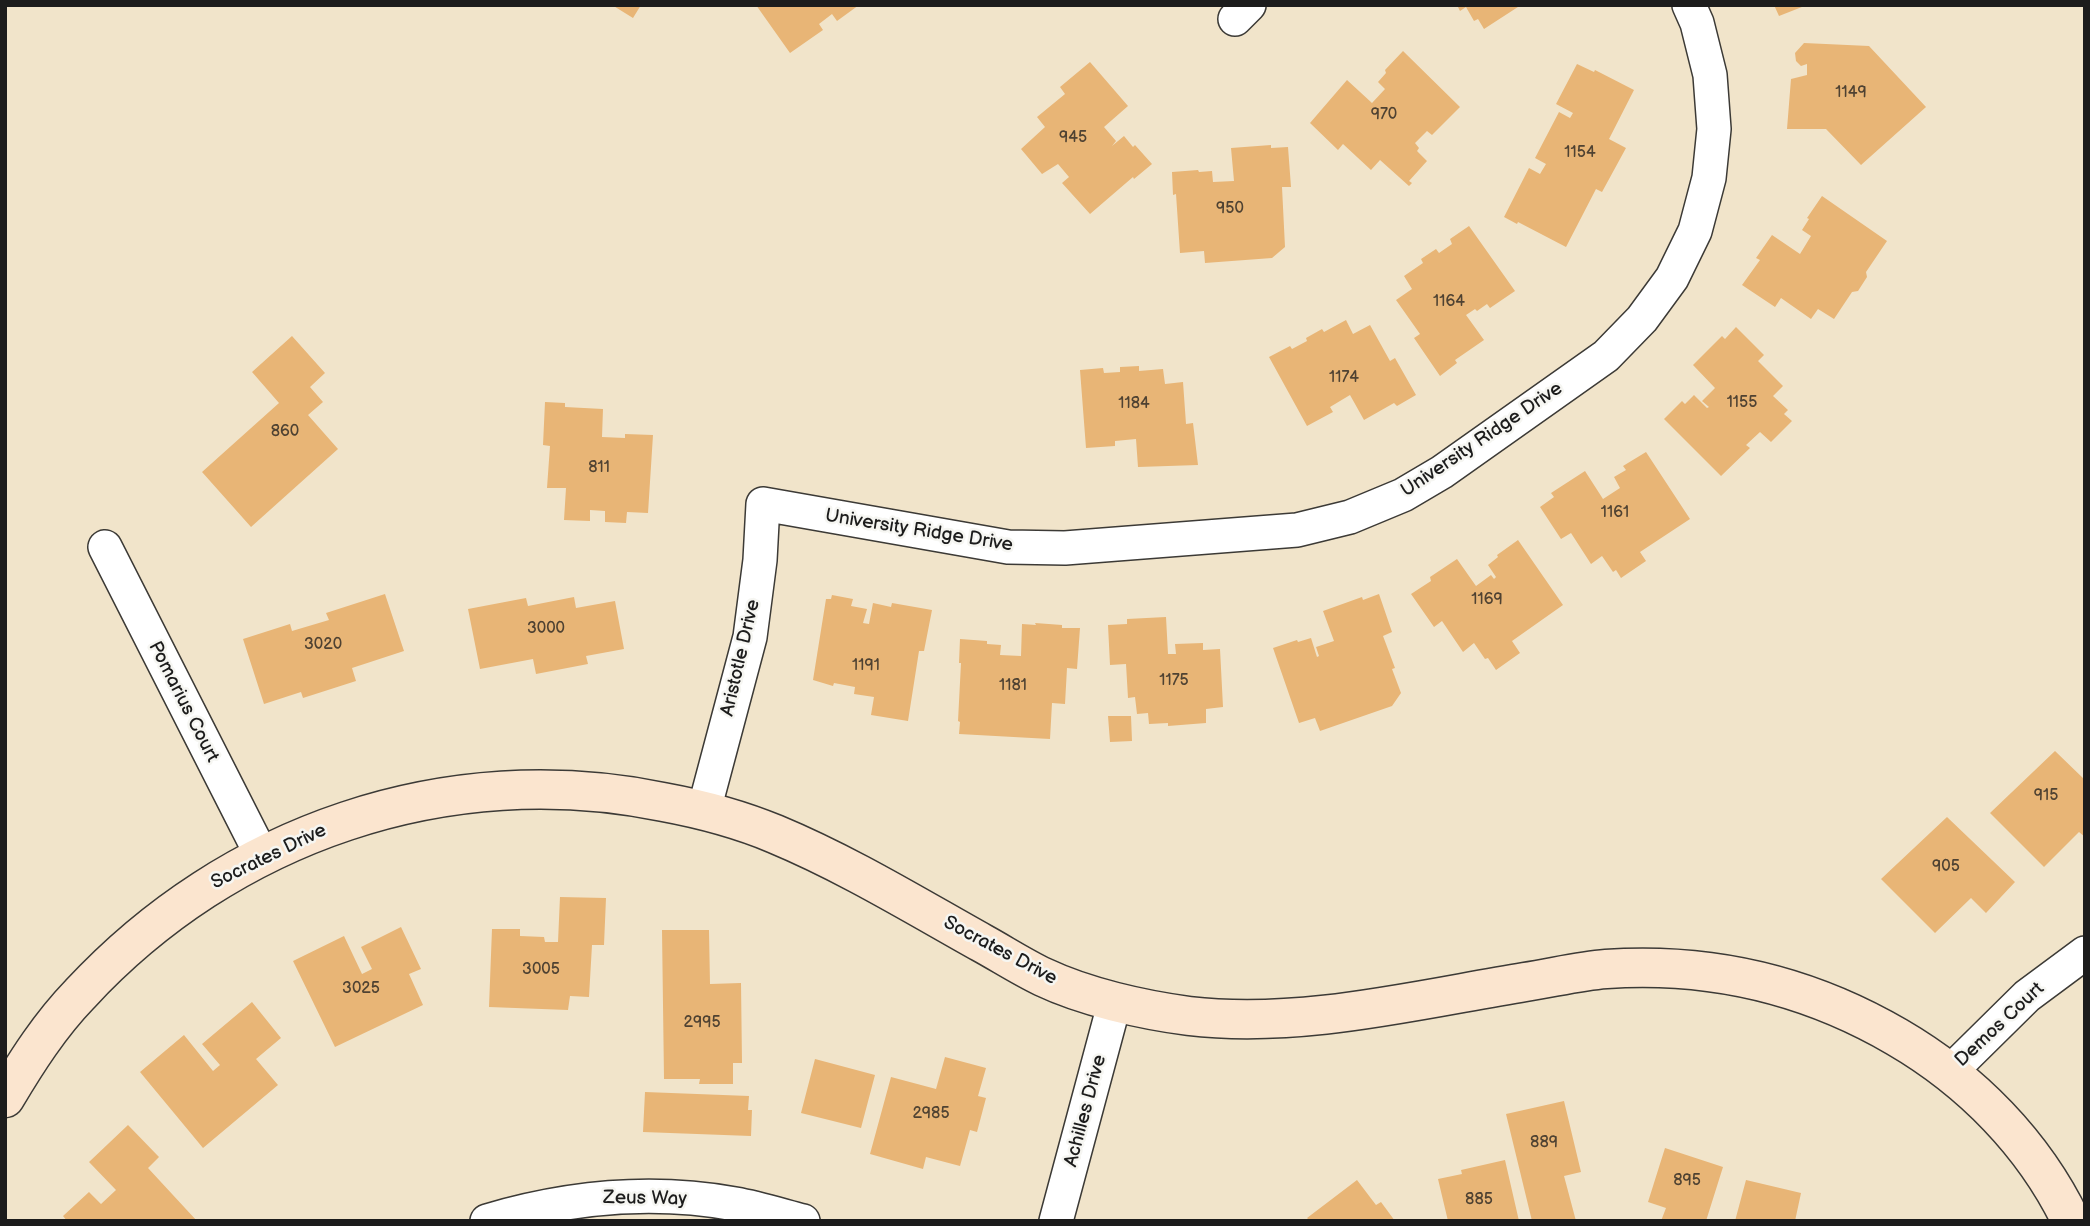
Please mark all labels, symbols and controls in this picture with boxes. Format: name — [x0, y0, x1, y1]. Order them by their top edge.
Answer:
house number: 1149 — [1835, 83, 1867, 103]
house number: 970 — [1371, 105, 1397, 125]
house number: 945 — [1059, 128, 1087, 148]
house number: 1154 — [1564, 143, 1596, 163]
house number: 950 — [1216, 199, 1244, 219]
house number: 1164 — [1433, 292, 1465, 312]
house number: 1174 — [1329, 368, 1359, 388]
street label: University Ridge Drive — [1397, 377, 1567, 503]
house number: 1155 — [1727, 393, 1757, 413]
house number: 1184 — [1118, 394, 1150, 414]
house number: 860 — [271, 422, 299, 442]
house number: 811 — [588, 458, 610, 478]
house number: 1161 — [1601, 503, 1629, 523]
street label: University Ridge Drive — [824, 505, 1014, 557]
house number: 1169 — [1471, 590, 1503, 610]
street label: Aristotle Drive — [716, 597, 766, 719]
house number: 3000 — [527, 619, 565, 639]
house number: 3020 — [304, 635, 342, 655]
street label: Pomarius Court — [143, 638, 223, 766]
house number: 1191 — [852, 656, 880, 676]
house number: 1175 — [1159, 671, 1189, 691]
house number: 1181 — [999, 676, 1027, 696]
house number: 915 — [2034, 786, 2058, 806]
street label: Socrates Drive — [208, 819, 330, 895]
house number: 905 — [1932, 857, 1960, 877]
street label: Socrates Drive — [939, 912, 1061, 990]
house number: 3005 — [522, 960, 560, 980]
street label: Demos Court — [1951, 978, 2049, 1072]
house number: 3025 — [342, 979, 380, 999]
house number: 2995 — [683, 1013, 721, 1033]
street label: Achilles Drive — [1060, 1052, 1112, 1170]
house number: 2985 — [912, 1104, 950, 1124]
house number: 889 — [1530, 1133, 1558, 1153]
house number: 895 — [1673, 1171, 1701, 1191]
street label: Zeus Way — [603, 1187, 687, 1211]
house number: 885 — [1465, 1190, 1493, 1210]

